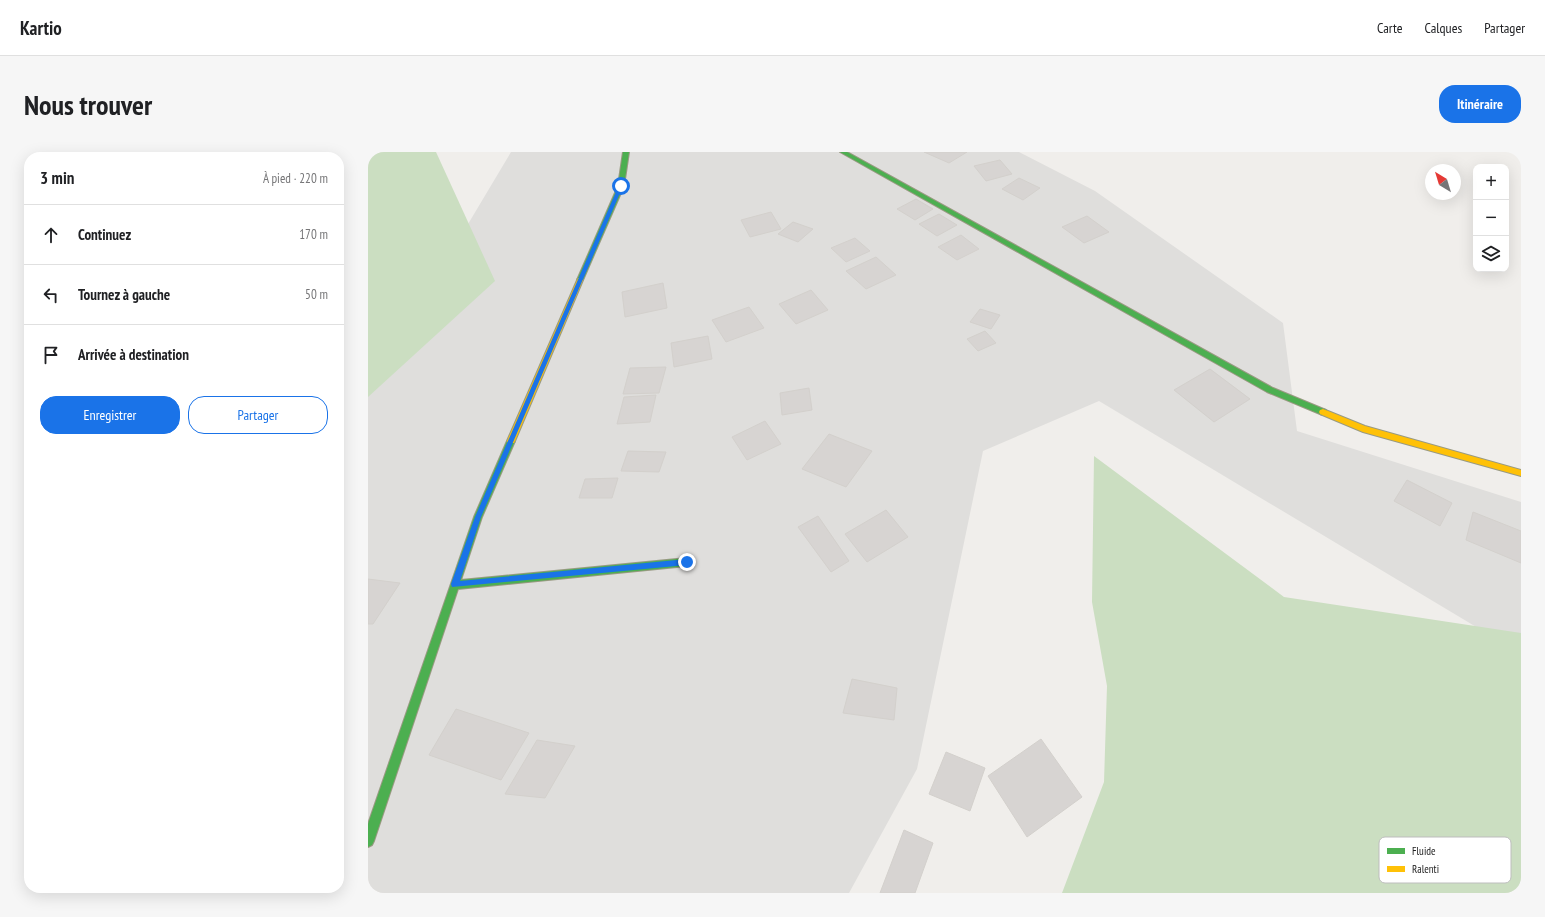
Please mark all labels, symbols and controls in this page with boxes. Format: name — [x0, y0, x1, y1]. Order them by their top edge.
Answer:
text: Kartio — [20, 16, 62, 40]
text: Carte — [1377, 19, 1402, 37]
text: Calques — [1424, 19, 1462, 37]
text: Partager — [1484, 19, 1525, 37]
button: Itinéraire — [1439, 85, 1521, 123]
text: Nous trouver — [24, 86, 152, 123]
north arrow — [1425, 164, 1461, 200]
map controls — [1473, 164, 1509, 272]
button: + — [1473, 164, 1509, 200]
text: 3 min — [40, 167, 74, 189]
text: À pied · 220 m — [263, 170, 328, 187]
route start — [612, 177, 630, 195]
button: − — [1473, 200, 1509, 236]
icon: ahead — [40, 224, 62, 246]
text: Continuez — [78, 225, 131, 244]
text: 170 m — [299, 226, 328, 243]
button: layers — [1473, 236, 1509, 272]
icon: left — [40, 284, 62, 306]
text: Tournez à gauche — [78, 285, 170, 304]
text: 50 m — [305, 286, 328, 303]
icon: arrive — [40, 344, 62, 366]
text: Arrivée à destination — [78, 345, 189, 364]
button: Enregistrer — [40, 396, 180, 434]
button: Partager — [188, 396, 328, 434]
route end — [678, 553, 696, 571]
legend — [1379, 837, 1511, 883]
text: Fluide — [1412, 844, 1436, 858]
text: Ralenti — [1412, 862, 1439, 876]

